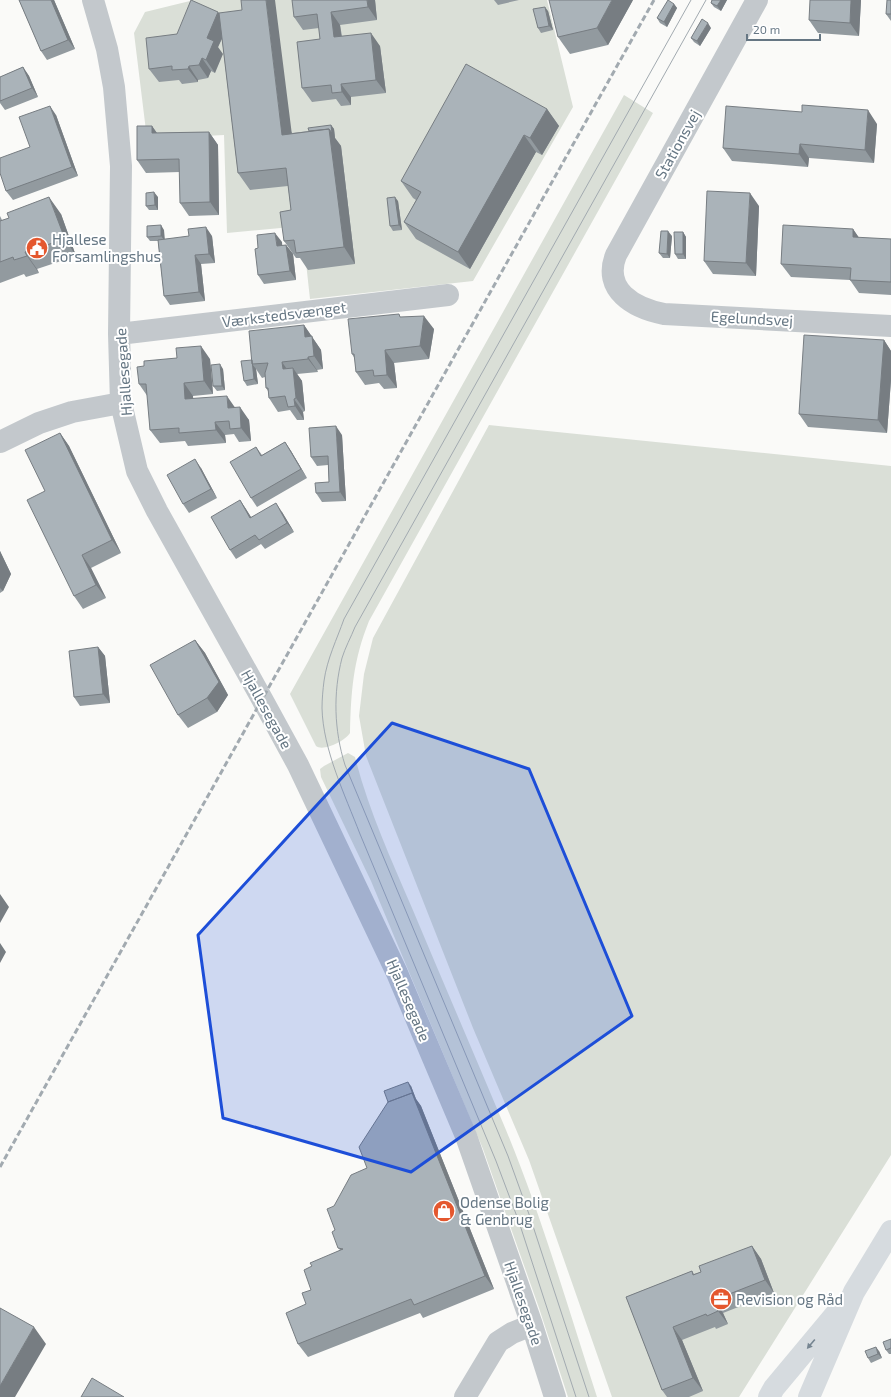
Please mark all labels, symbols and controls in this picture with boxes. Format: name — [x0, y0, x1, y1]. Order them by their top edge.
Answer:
scale bar — [747, 16, 820, 42]
text: 20 m — [753, 22, 780, 36]
street label: Stationsvej — [651, 106, 704, 182]
place label: Hjallese Forsamlingshus — [52, 230, 161, 265]
public building icon: Hjallese Forsamlingshus — [24, 235, 50, 261]
street label: Værkstedsvænget — [221, 297, 347, 331]
street label: Egelundsvej — [710, 307, 794, 330]
street label: Hjallesegade — [111, 327, 136, 416]
street label: Hjallesegade — [237, 666, 296, 752]
street label: Hjallesegade — [383, 956, 434, 1044]
place label: Odense Bolig & Genbrug — [460, 1193, 549, 1228]
shop icon: Odense Bolig & Genbrug — [431, 1198, 457, 1224]
street label: Hjallesegade — [500, 1259, 547, 1348]
office icon: Revision og Råd — [708, 1286, 734, 1312]
place label: Revision og Råd — [736, 1290, 843, 1308]
one-way arrow — [807, 1338, 815, 1349]

